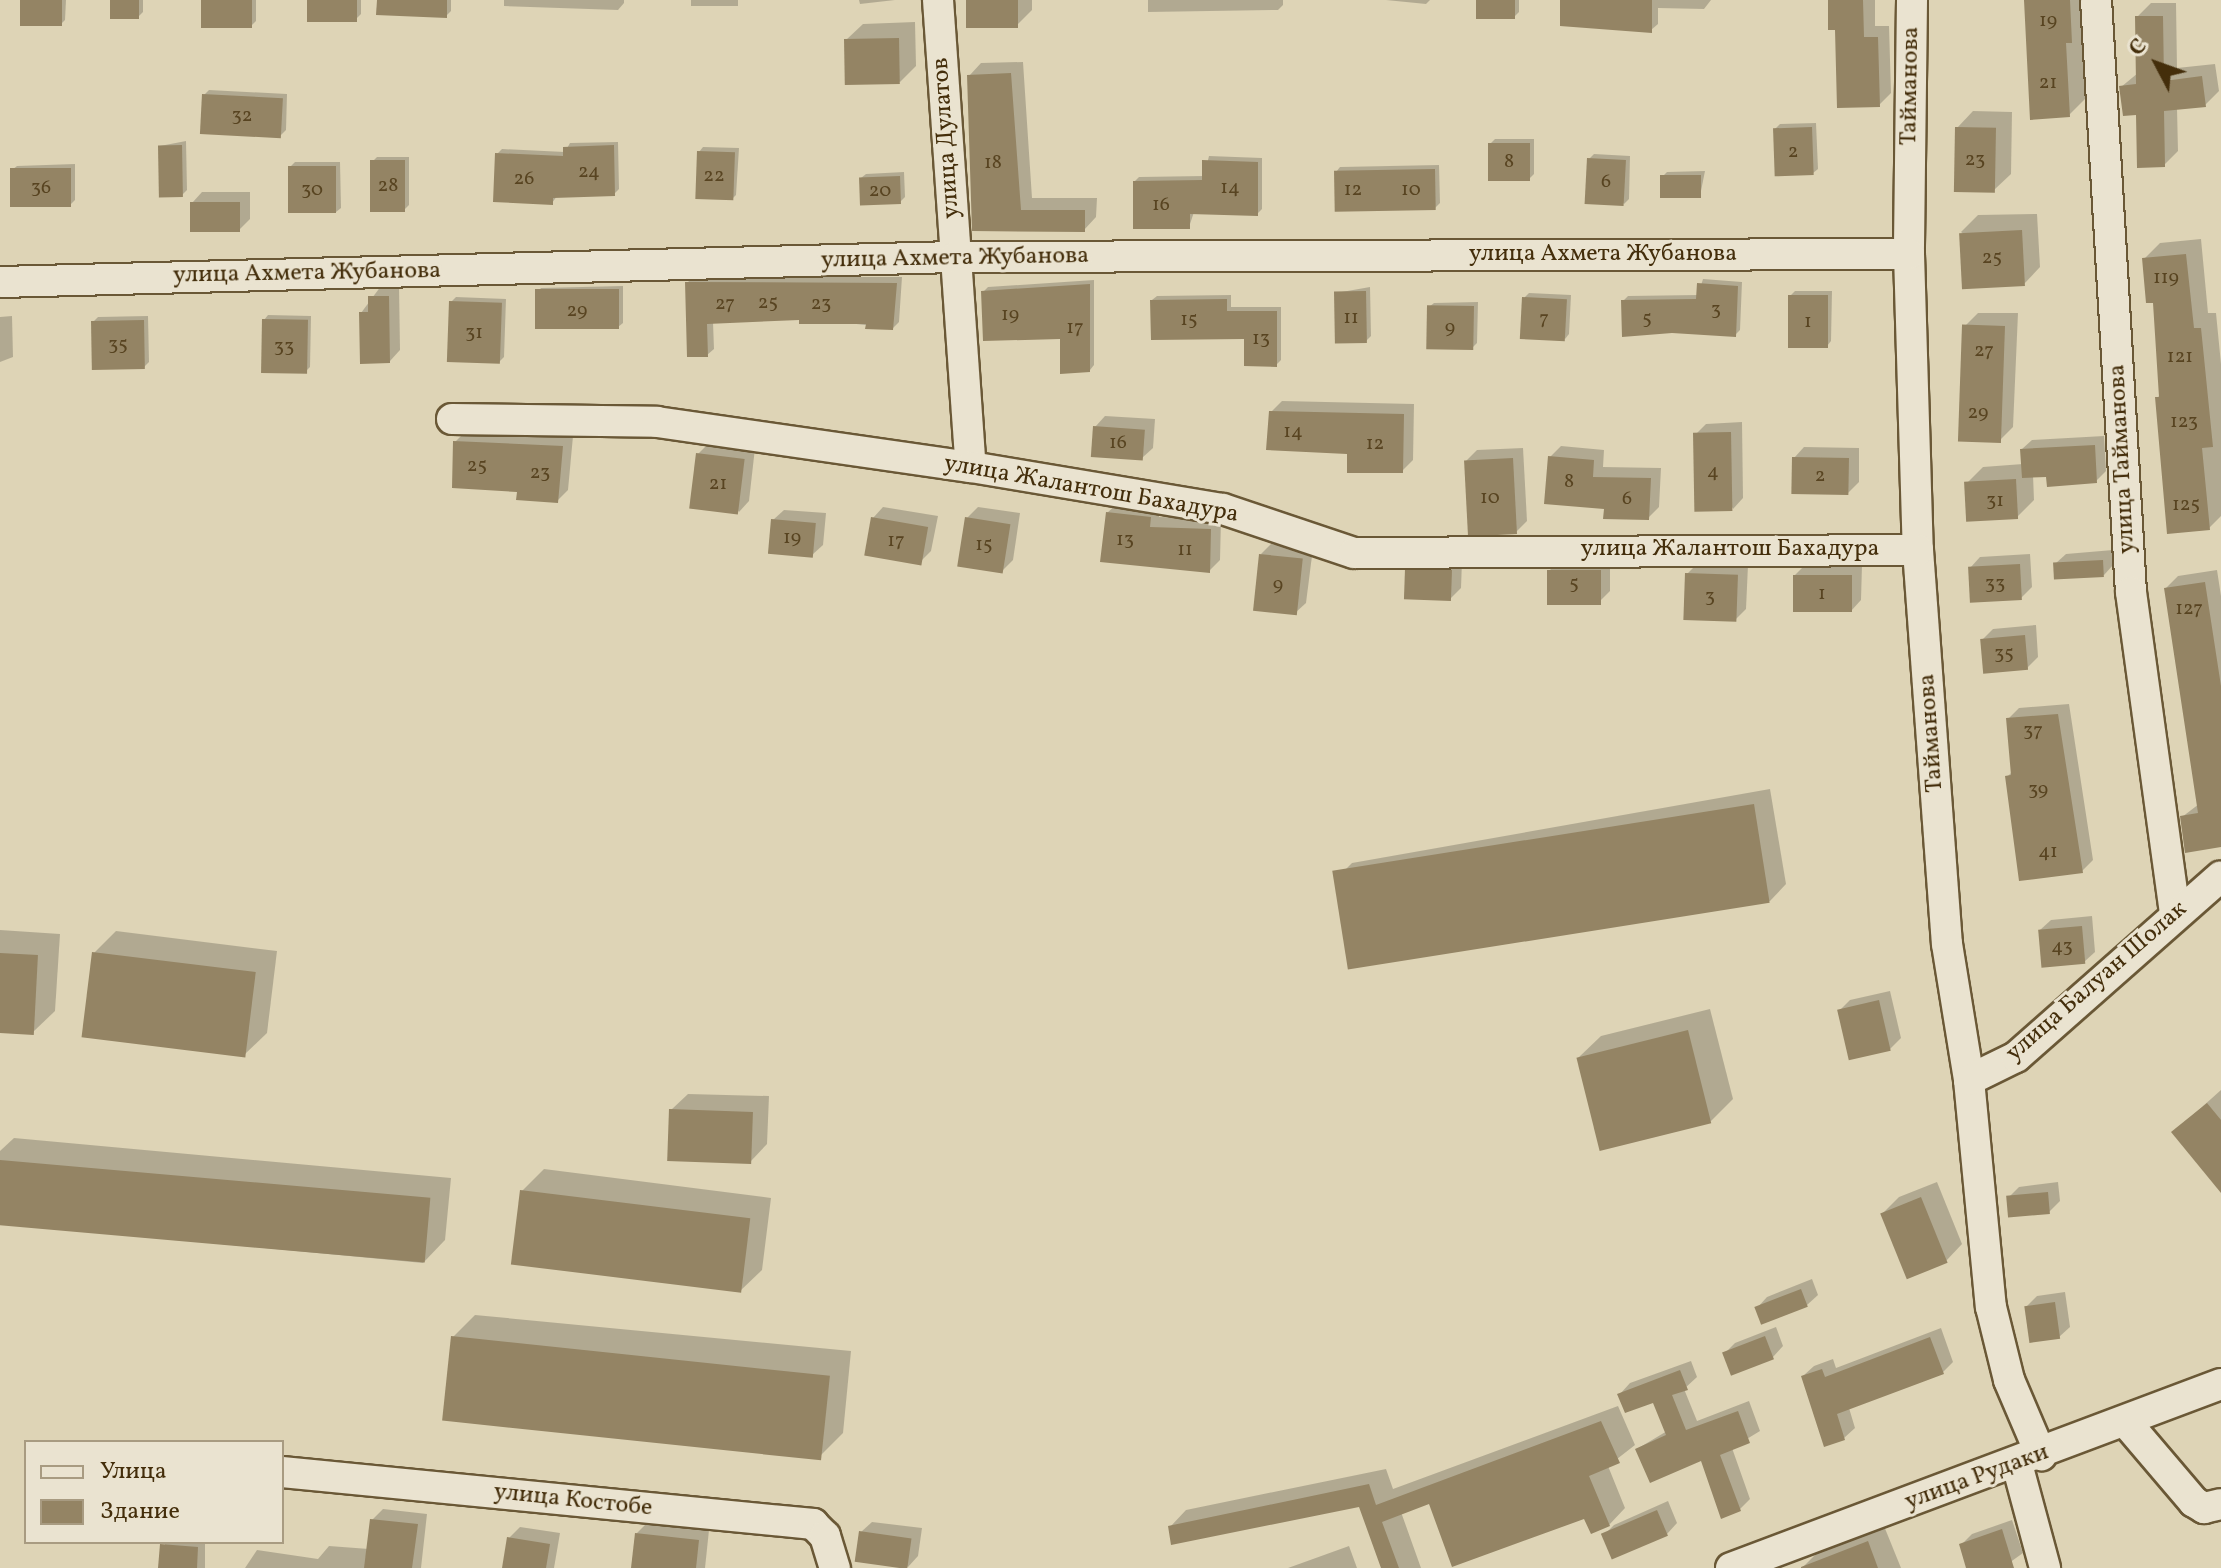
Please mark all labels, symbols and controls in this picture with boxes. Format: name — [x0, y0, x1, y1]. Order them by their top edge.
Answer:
house number: 19 — [2039, 9, 2057, 33]
north arrow — [2117, 24, 2197, 104]
street label: Тайманова — [1896, 26, 1926, 146]
text: С — [2122, 32, 2155, 63]
street label: улица Дулатов — [927, 56, 967, 220]
house number: 21 — [2039, 71, 2057, 95]
house number: 32 — [232, 104, 252, 128]
house number: 2 — [1788, 140, 1798, 164]
house number: 23 — [1965, 148, 1985, 172]
house number: 8 — [1504, 150, 1514, 174]
house number: 18 — [984, 151, 1002, 175]
house number: 24 — [578, 160, 600, 184]
house number: 22 — [703, 164, 725, 188]
house number: 26 — [514, 167, 534, 191]
house number: 6 — [1601, 170, 1611, 194]
house number: 28 — [378, 174, 398, 198]
house number: 36 — [31, 176, 51, 200]
house number: 14 — [1220, 176, 1240, 200]
house number: 30 — [301, 178, 323, 202]
house number: 12 — [1344, 178, 1362, 202]
house number: 10 — [1401, 178, 1421, 202]
house number: 20 — [869, 179, 891, 203]
house number: 16 — [1152, 193, 1170, 217]
street label: улица Ахмета Жубанова — [1469, 241, 1737, 269]
street label: улица Ахмета Жубанова — [821, 242, 1089, 276]
house number: 25 — [1982, 246, 2002, 270]
street label: улица Ахмета Жубанова — [173, 257, 441, 291]
house number: 119 — [2153, 266, 2179, 290]
house number: 25 — [758, 291, 778, 315]
house number: 27 — [715, 292, 735, 316]
house number: 23 — [811, 292, 831, 316]
house number: 3 — [1711, 298, 1721, 322]
house number: 29 — [567, 299, 587, 323]
house number: 19 — [1001, 303, 1019, 327]
house number: 11 — [1343, 306, 1359, 330]
house number: 7 — [1539, 307, 1549, 331]
house number: 5 — [1642, 307, 1652, 331]
house number: 15 — [1180, 308, 1198, 332]
house number: 1 — [1804, 310, 1812, 334]
house number: 17 — [1066, 316, 1084, 340]
house number: 9 — [1445, 316, 1455, 340]
house number: 31 — [465, 321, 483, 345]
house number: 13 — [1252, 327, 1270, 351]
house number: 35 — [108, 333, 128, 357]
house number: 33 — [274, 335, 294, 359]
house number: 27 — [1974, 339, 1994, 363]
house number: 121 — [2167, 345, 2193, 369]
street label: улица Тайманова — [2104, 363, 2142, 555]
house number: 29 — [1968, 401, 1988, 425]
house number: 123 — [2170, 410, 2198, 434]
house number: 14 — [1283, 420, 1303, 444]
house number: 16 — [1109, 431, 1127, 455]
house number: 12 — [1366, 432, 1384, 456]
street label: улица Жалантош Бахадура — [941, 450, 1241, 530]
house number: 25 — [467, 454, 487, 478]
house number: 4 — [1707, 460, 1719, 484]
house number: 23 — [530, 461, 550, 485]
house number: 2 — [1815, 464, 1825, 488]
house number: 8 — [1564, 470, 1574, 494]
house number: 21 — [709, 472, 727, 496]
house number: 10 — [1480, 486, 1500, 510]
house number: 6 — [1622, 487, 1632, 511]
house number: 31 — [1986, 489, 2004, 513]
house number: 125 — [2172, 493, 2200, 517]
house number: 19 — [783, 526, 801, 550]
house number: 13 — [1116, 528, 1134, 552]
house number: 17 — [887, 529, 905, 553]
house number: 15 — [975, 533, 993, 557]
street label: улица Жалантош Бахадура — [1581, 536, 1879, 564]
house number: 11 — [1177, 538, 1193, 562]
house number: 5 — [1569, 572, 1579, 596]
house number: 33 — [1985, 572, 2005, 596]
house number: 9 — [1273, 573, 1283, 597]
house number: 1 — [1818, 582, 1826, 606]
house number: 3 — [1705, 585, 1715, 609]
house number: 127 — [2175, 597, 2203, 621]
house number: 35 — [1994, 642, 2014, 666]
street label: Тайманова — [1913, 673, 1951, 793]
house number: 37 — [2023, 719, 2043, 743]
house number: 39 — [2028, 778, 2048, 802]
house number: 41 — [2038, 840, 2058, 864]
street label: улица Балуан Шолак — [2001, 896, 2193, 1068]
house number: 43 — [2051, 935, 2073, 959]
street label: улица Рудаки — [1901, 1439, 2053, 1517]
legend — [24, 1440, 284, 1544]
text: Улица — [100, 1455, 167, 1489]
street label: улица Костобе — [492, 1478, 654, 1524]
text: Здание — [100, 1495, 180, 1529]

